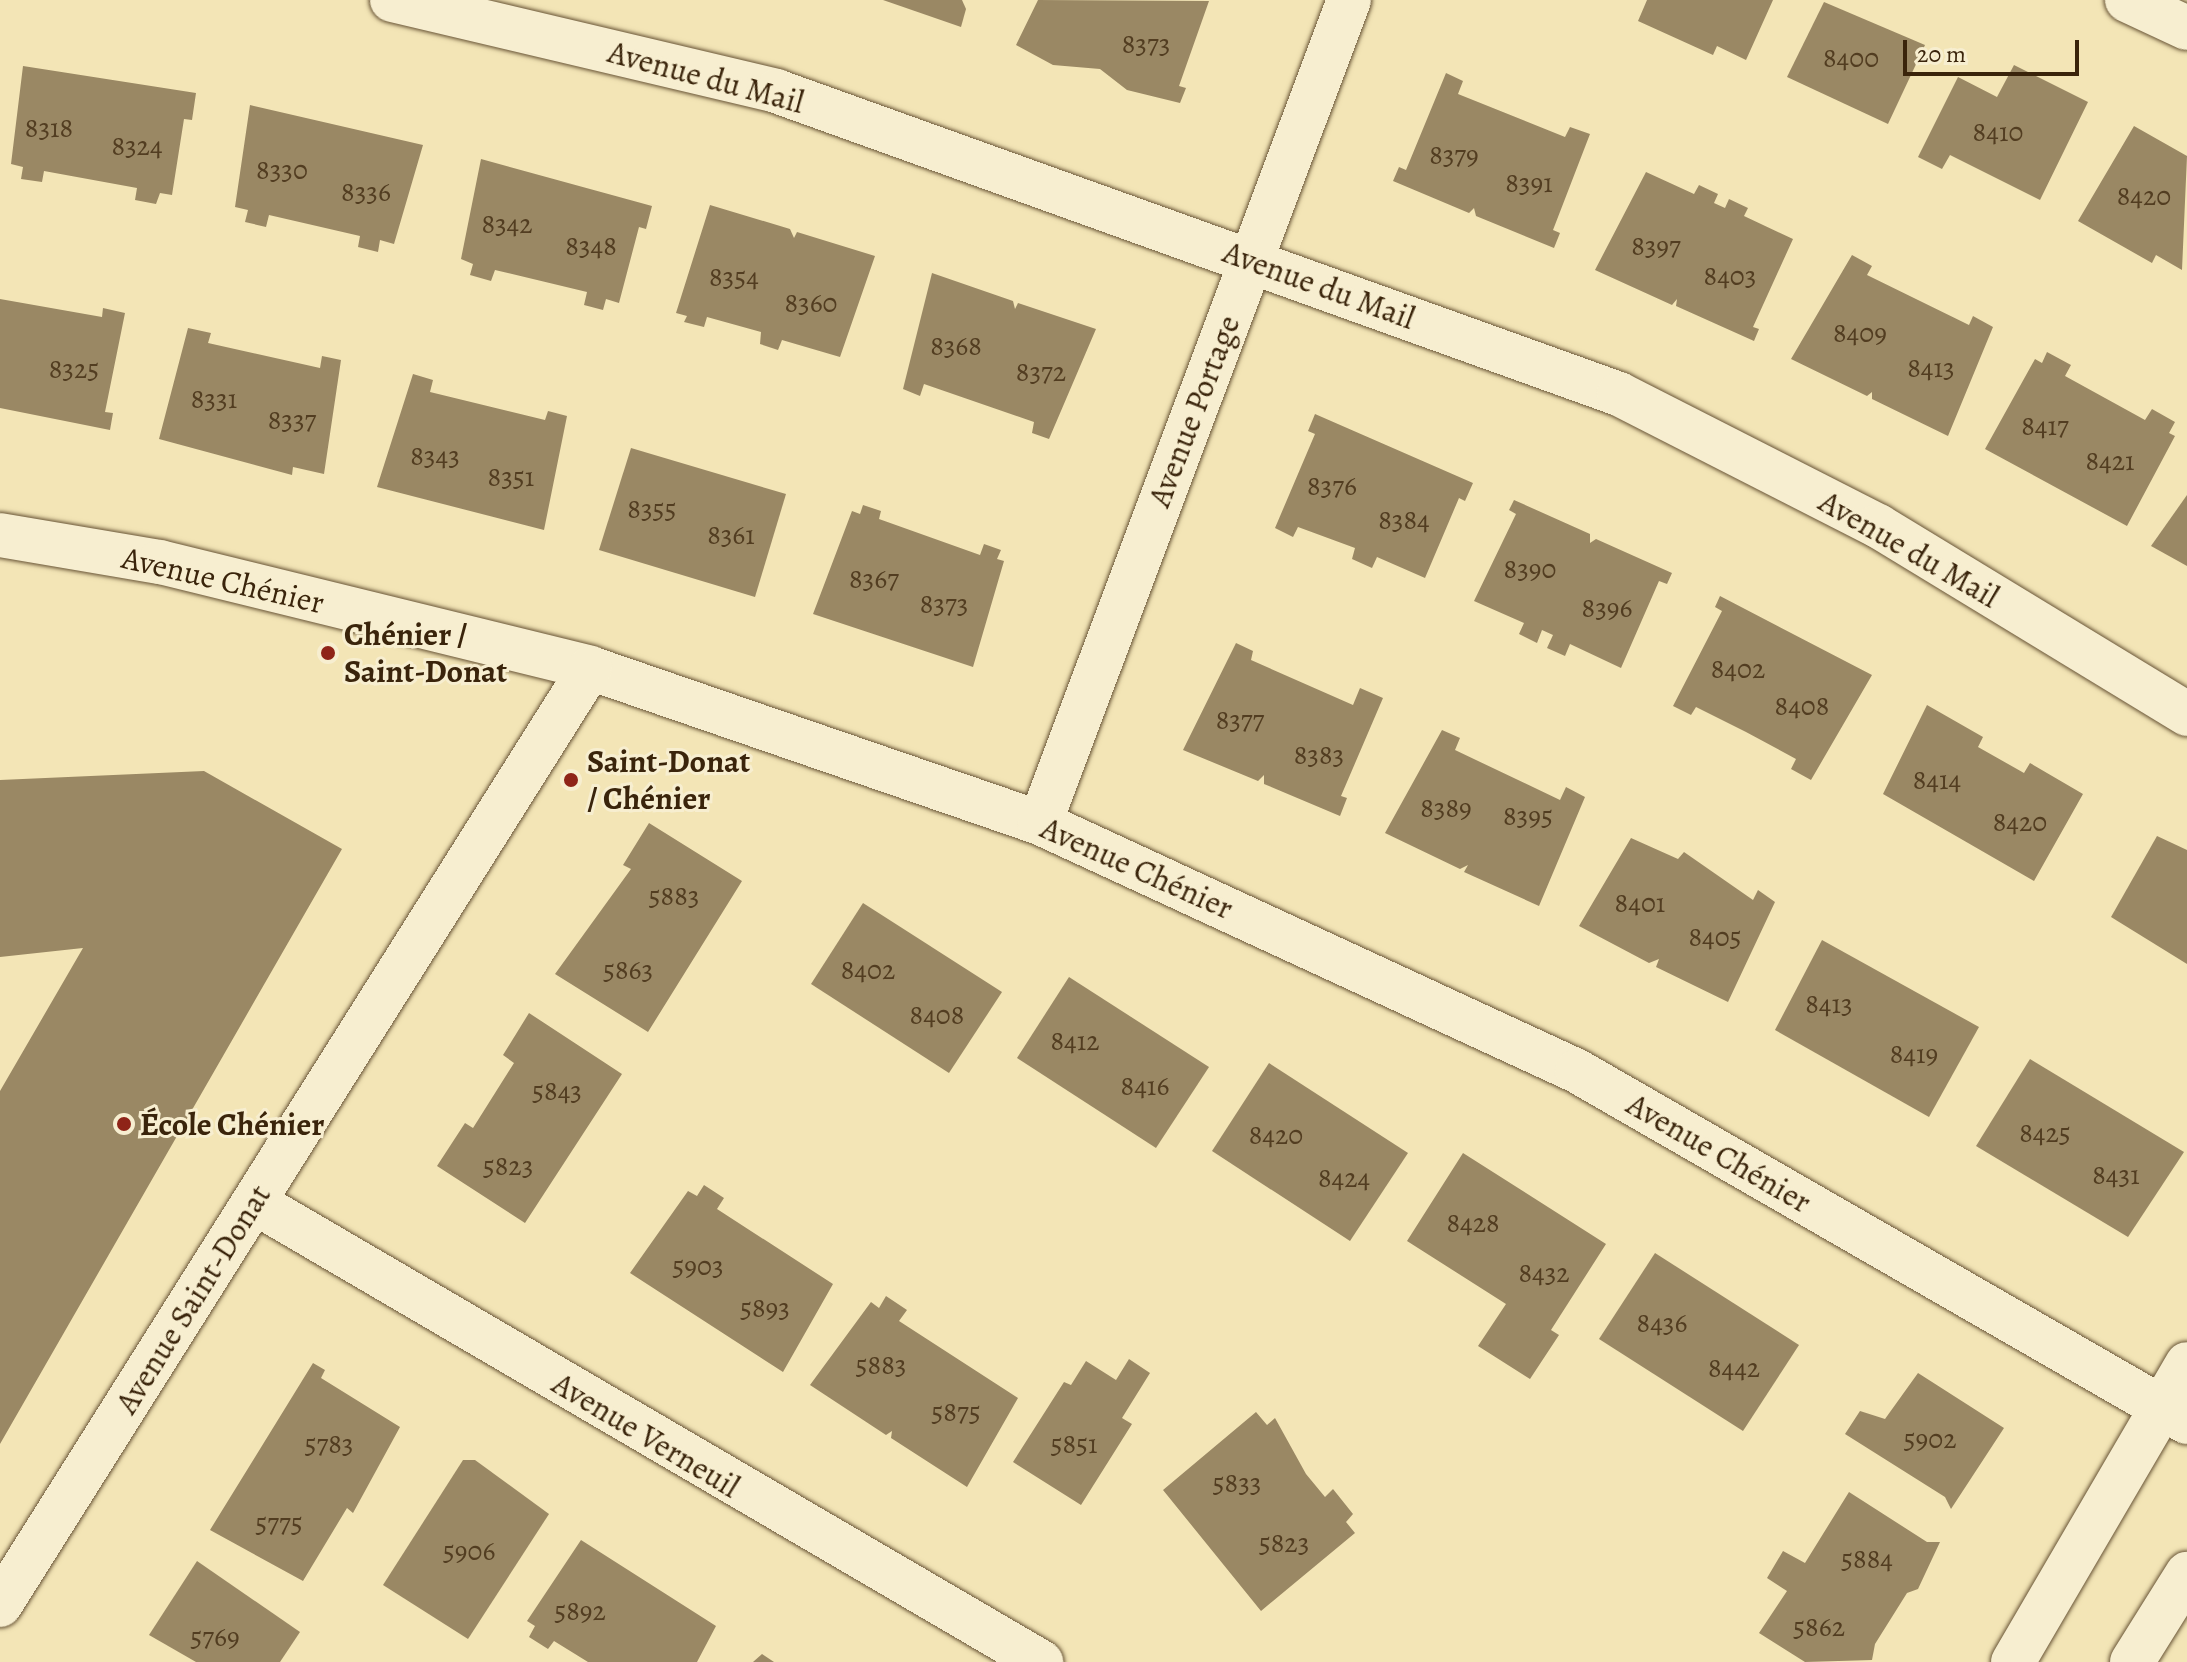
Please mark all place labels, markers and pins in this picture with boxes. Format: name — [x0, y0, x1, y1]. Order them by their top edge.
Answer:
place label: Chénier / Saint-Donat — [344, 616, 507, 691]
marker: Chénier / Saint-Donat — [319, 644, 337, 662]
place label: Saint-Donat / Chénier — [587, 743, 750, 818]
marker: Saint-Donat / Chénier — [562, 771, 580, 789]
place label: École Chénier — [140, 1105, 324, 1143]
marker: École Chénier — [115, 1115, 133, 1133]

